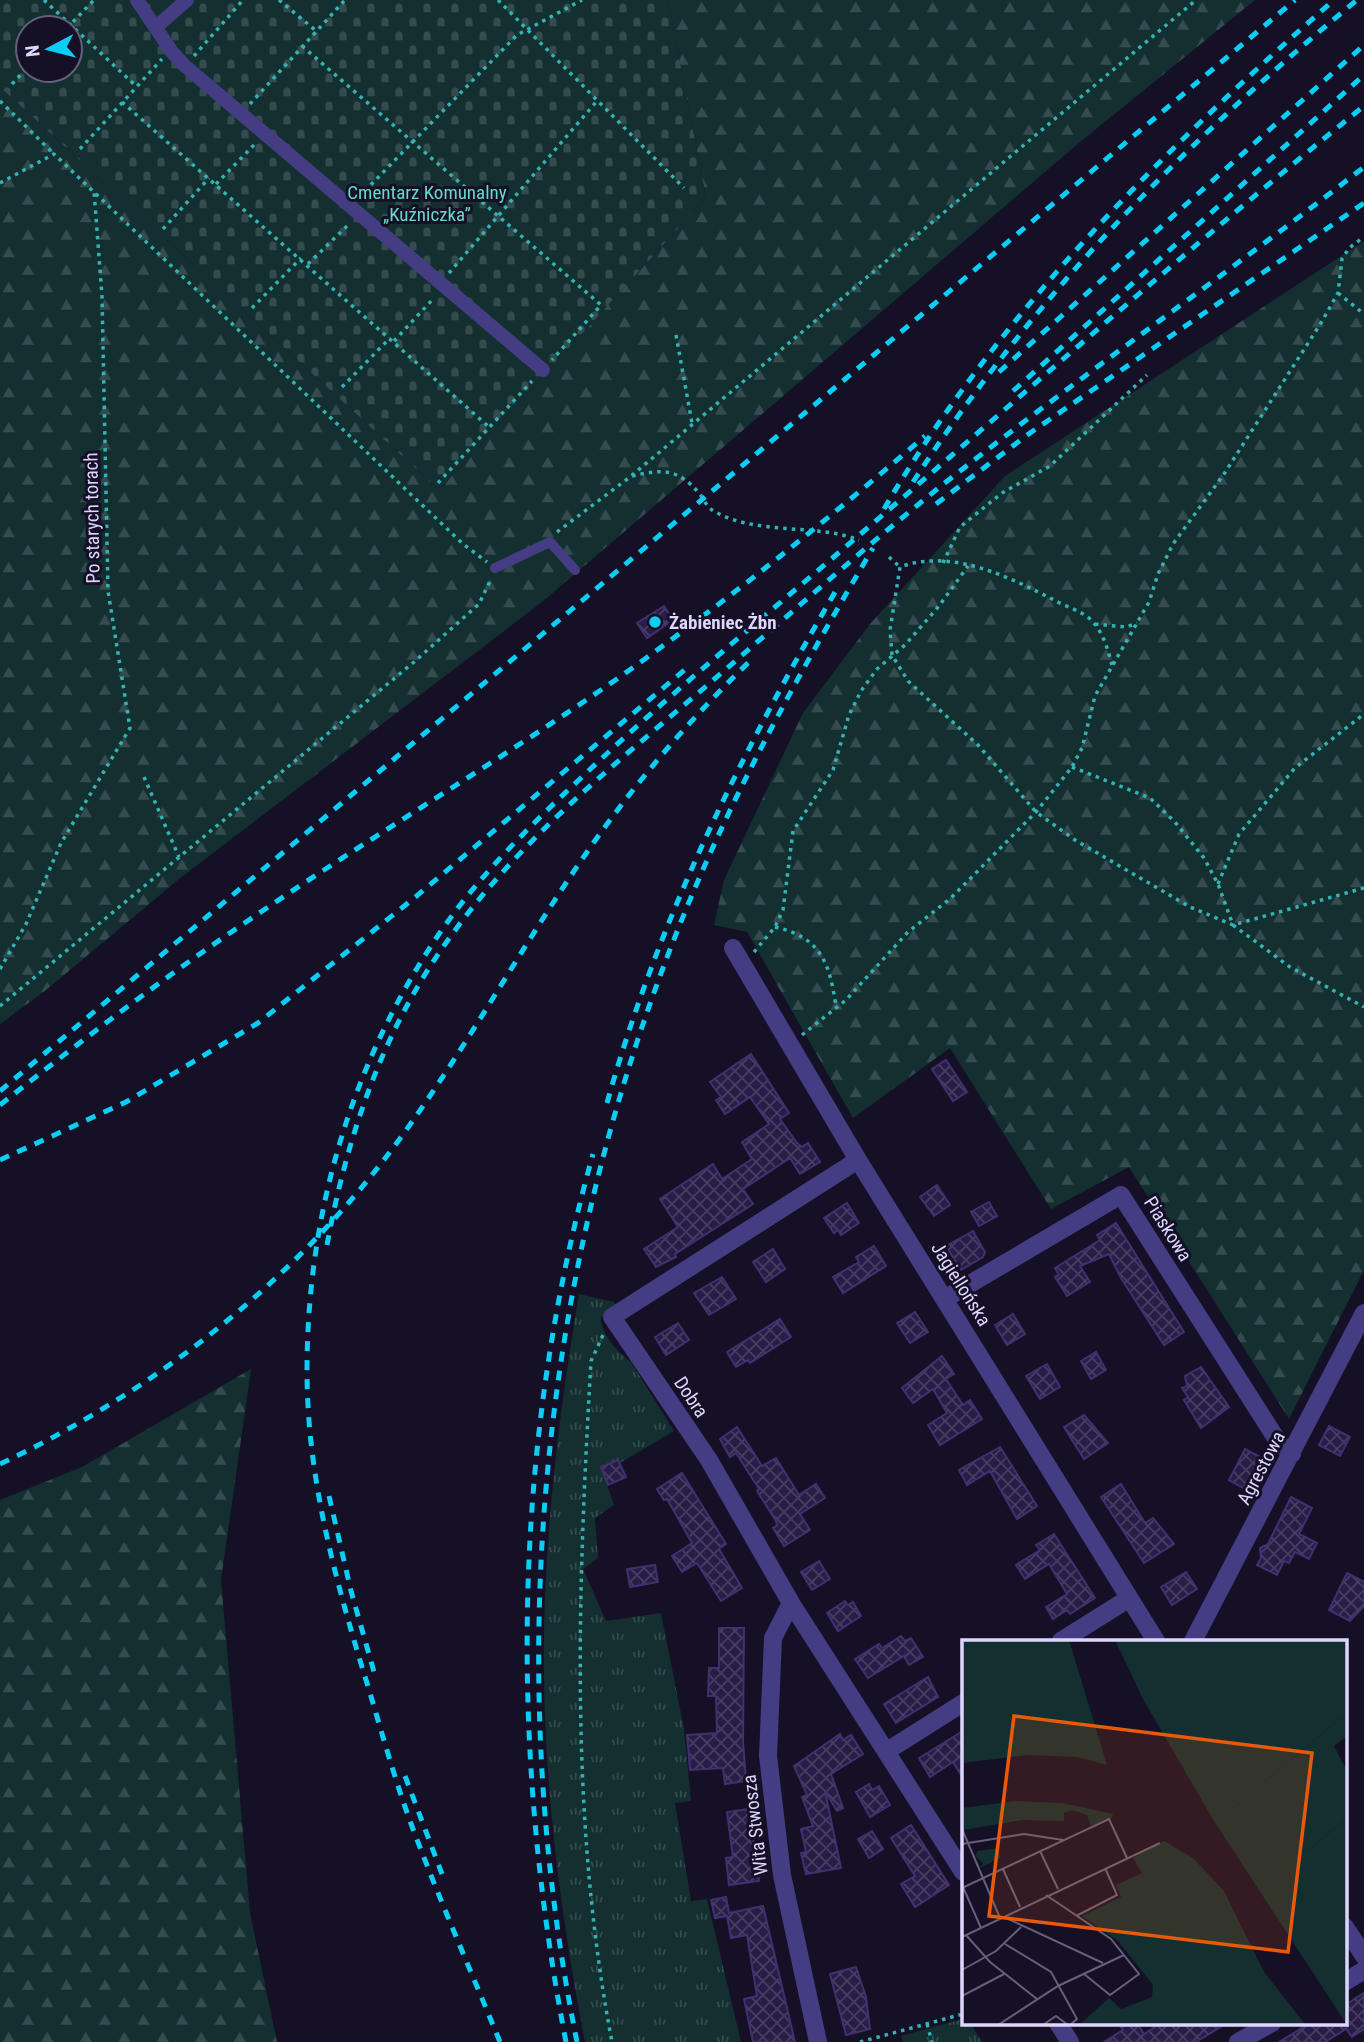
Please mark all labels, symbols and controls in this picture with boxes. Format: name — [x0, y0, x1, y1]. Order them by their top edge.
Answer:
north arrow — [14, 14, 84, 84]
text: N — [20, 44, 45, 58]
park label: Cmentarz Komunalny „Kuźniczka” — [347, 181, 507, 226]
street label: Po starych torach — [79, 452, 105, 584]
place label: Żabieniec Żbn — [669, 611, 777, 634]
marker: Żabieniec Żbn — [647, 614, 663, 630]
street label: Piaskowa — [1139, 1192, 1197, 1266]
street label: Jagiellońska — [926, 1238, 996, 1330]
street label: Dobra — [669, 1372, 713, 1422]
street label: Agrestowa — [1232, 1427, 1290, 1509]
inset map — [962, 1640, 1346, 2024]
street label: Wita Stwosza — [737, 1773, 773, 1877]

